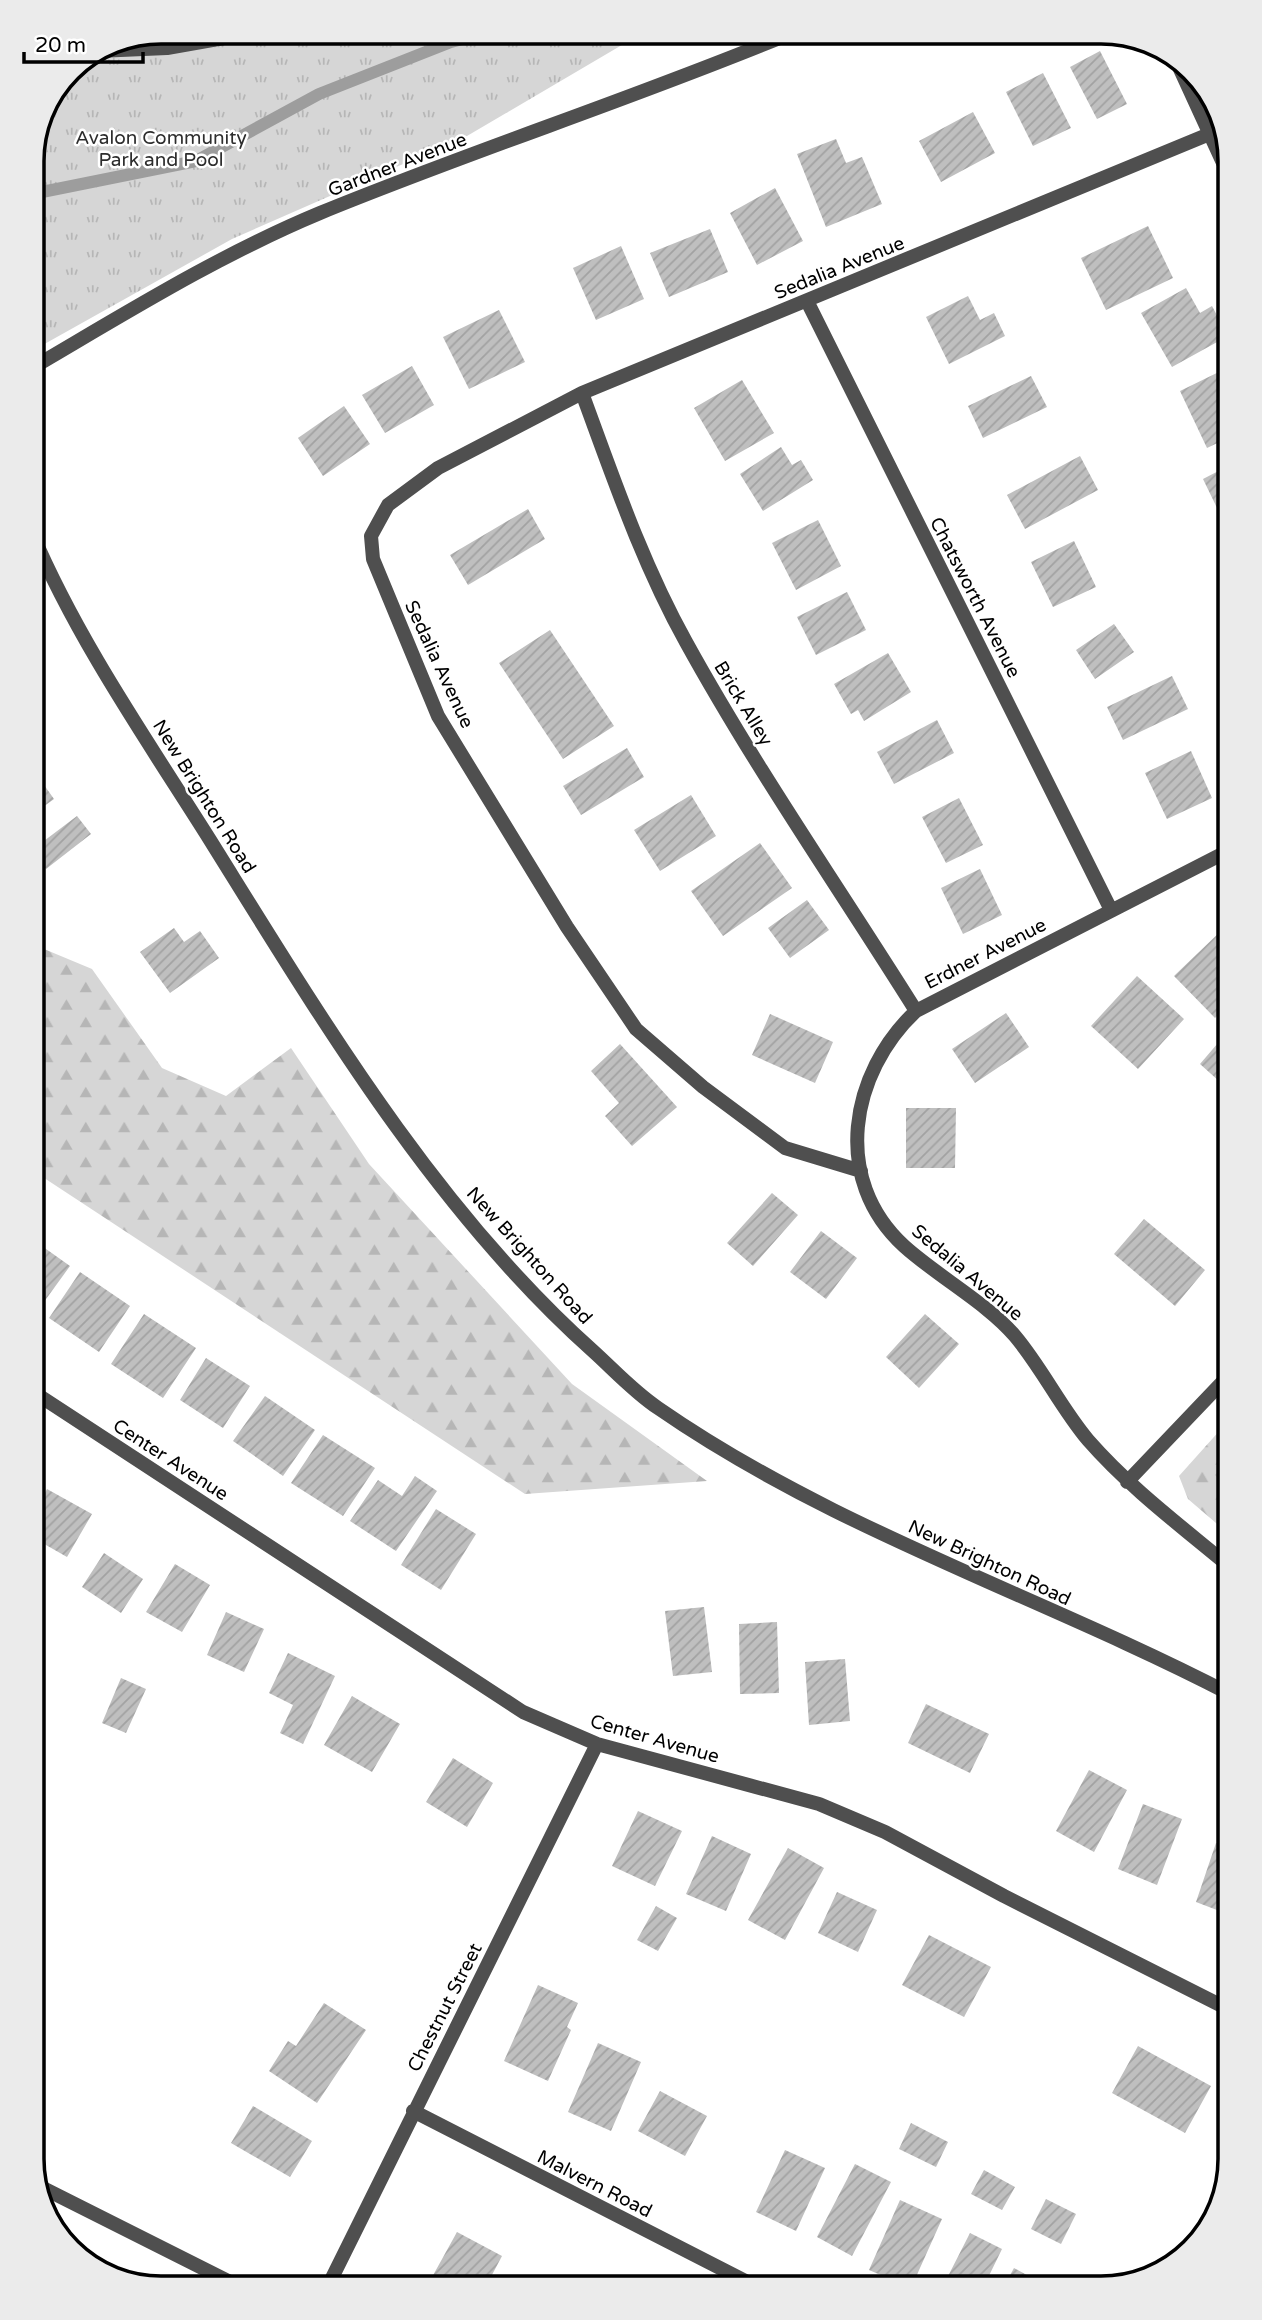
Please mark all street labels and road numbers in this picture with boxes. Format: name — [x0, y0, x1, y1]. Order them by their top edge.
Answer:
street label: Gardner Avenue — [325, 128, 470, 201]
street label: Sedalia Avenue — [771, 232, 908, 304]
street label: Chatsworth Avenue — [925, 514, 1025, 681]
street label: Sedalia Avenue — [400, 597, 478, 732]
street label: Brick Alley — [709, 657, 777, 750]
street label: New Brighton Road — [148, 716, 260, 877]
street label: Erdner Avenue — [921, 914, 1050, 994]
street label: New Brighton Road — [462, 1183, 597, 1329]
street label: Sedalia Avenue — [907, 1220, 1027, 1326]
street label: Center Avenue — [109, 1414, 232, 1505]
street label: New Brighton Road — [905, 1516, 1074, 1610]
street label: Center Avenue — [588, 1710, 722, 1768]
street label: Chestnut Street — [403, 1939, 487, 2075]
street label: Malvern Road — [533, 2145, 656, 2222]

